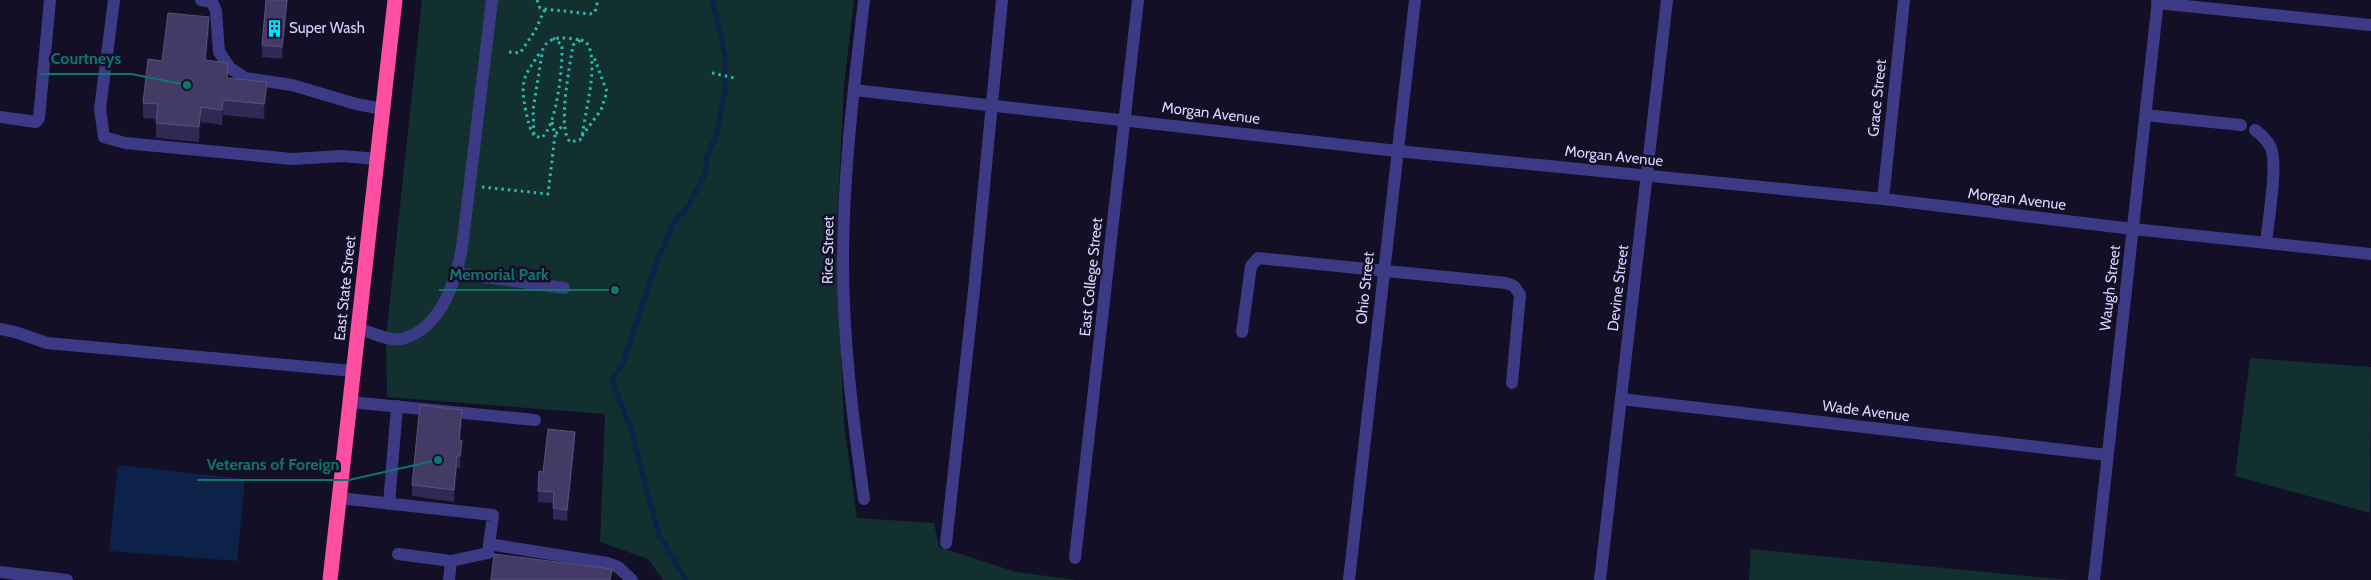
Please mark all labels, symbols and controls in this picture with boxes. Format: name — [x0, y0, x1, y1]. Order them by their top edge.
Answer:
building icon: Super Wash — [265, 18, 285, 38]
place label: Super Wash — [289, 19, 365, 37]
callout: Courtneys — [41, 43, 131, 74]
text: Courtneys — [51, 49, 122, 68]
street label: Grace Street — [1864, 58, 1890, 138]
street label: Morgan Avenue — [1161, 98, 1261, 128]
street label: Morgan Avenue — [1564, 142, 1664, 170]
street label: Morgan Avenue — [1967, 184, 2067, 214]
street label: Rice Street — [818, 216, 838, 284]
street label: East College Street — [1076, 217, 1106, 337]
street label: East State Street — [331, 235, 359, 341]
street label: Devine Street — [1604, 244, 1632, 332]
street label: Waugh Street — [2096, 244, 2124, 332]
street label: Ohio Street — [1352, 251, 1378, 325]
callout: Memorial Park — [439, 259, 559, 290]
text: Memorial Park — [449, 265, 549, 284]
street label: Wade Avenue — [1821, 397, 1911, 425]
callout: Veterans of Foreign — [197, 449, 349, 480]
text: Veterans of Foreign — [207, 455, 339, 474]

